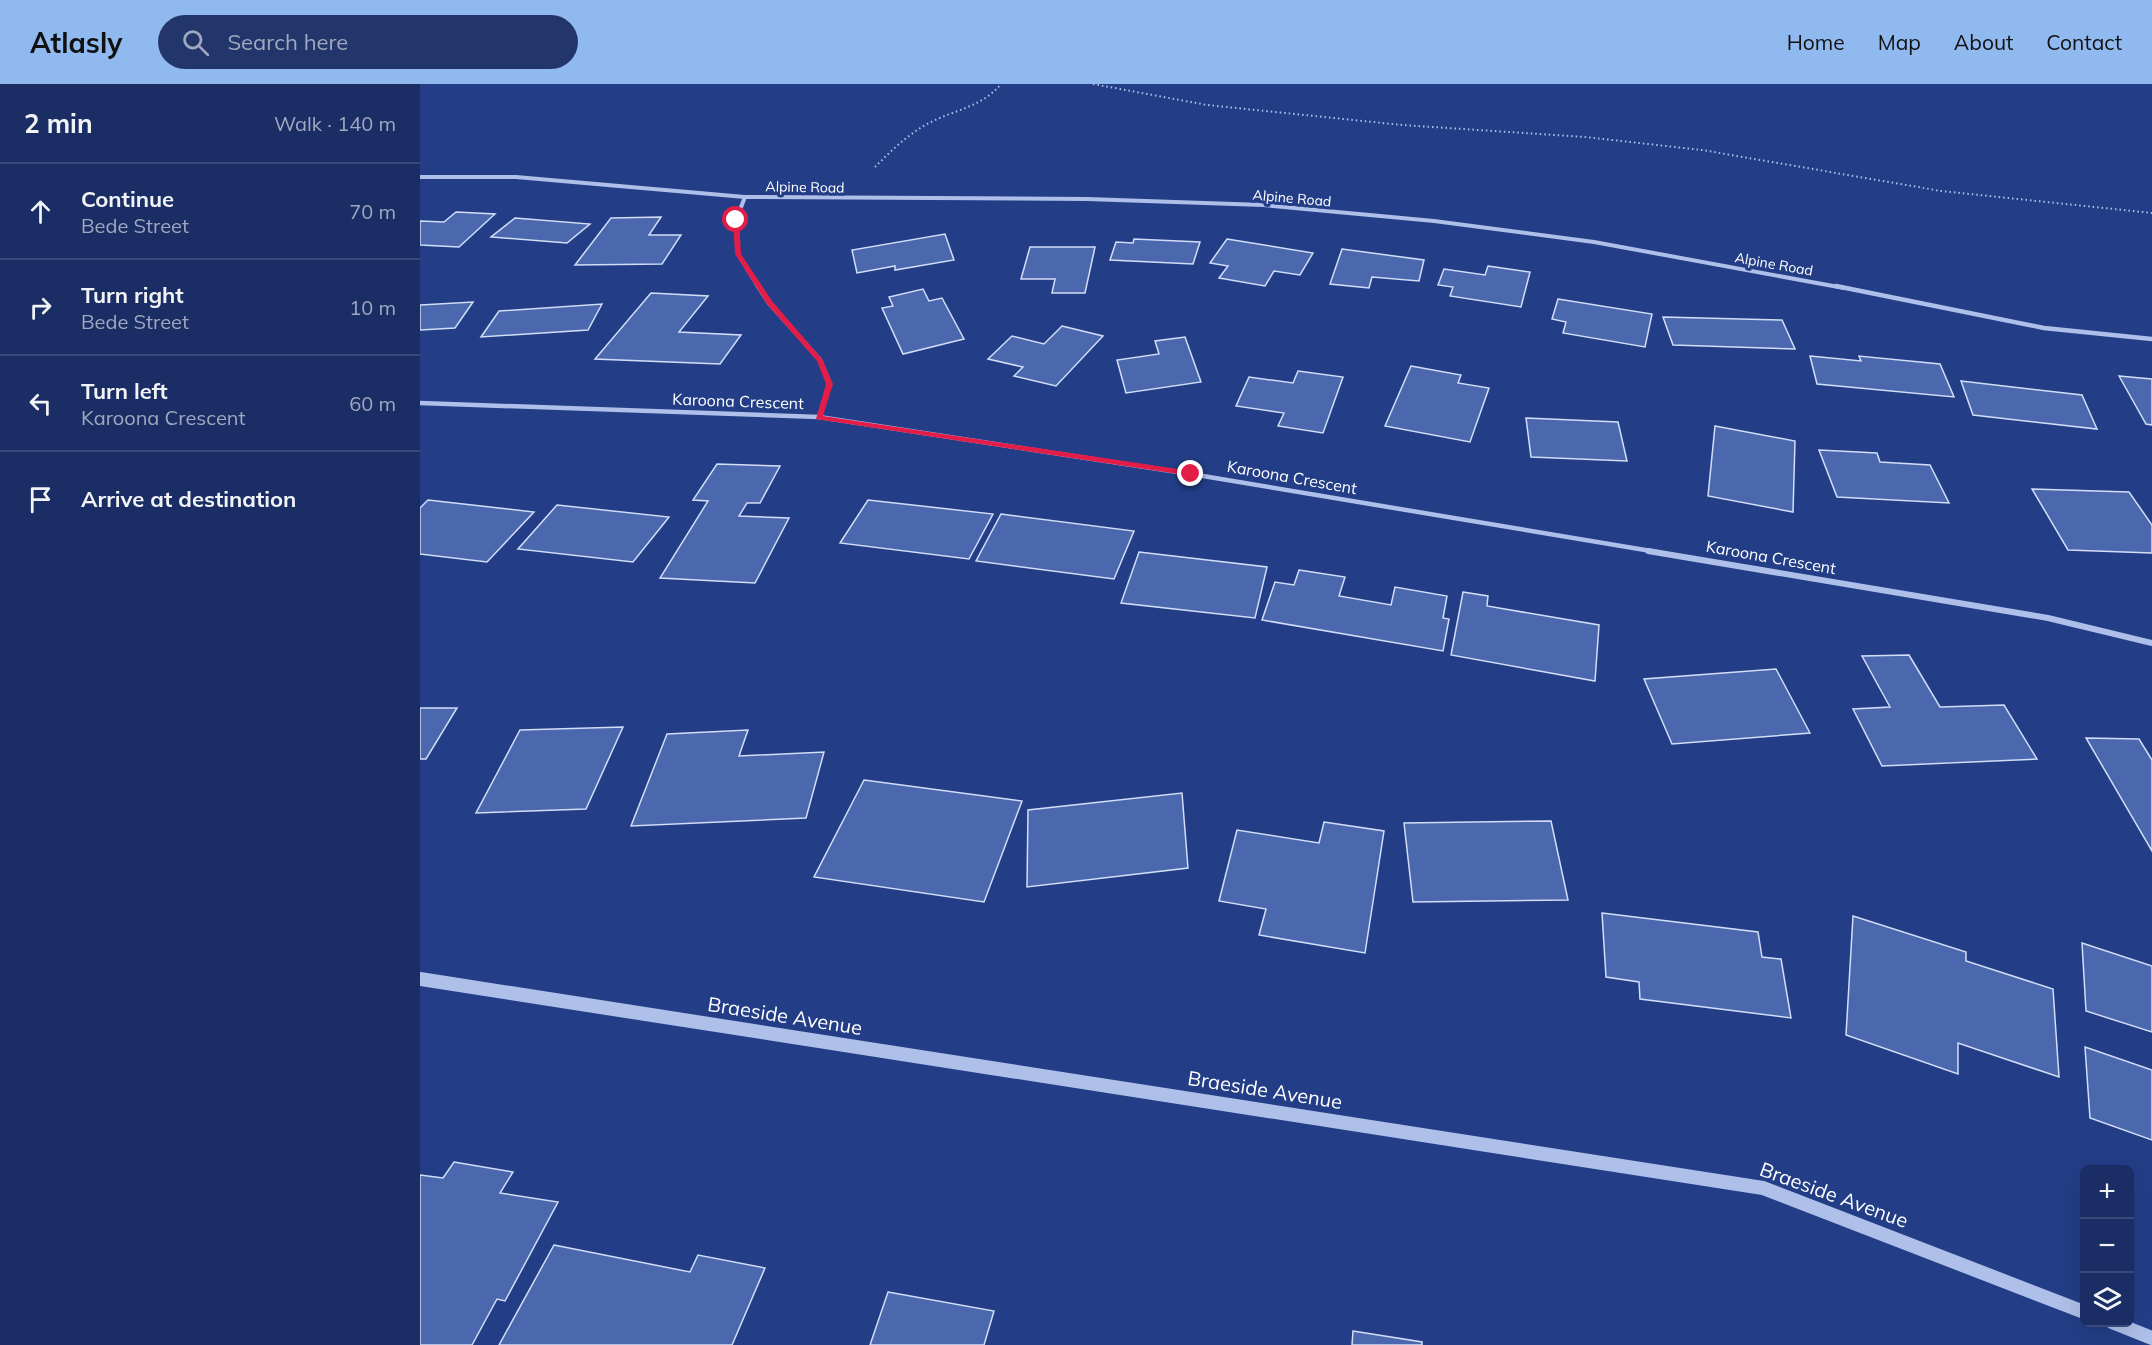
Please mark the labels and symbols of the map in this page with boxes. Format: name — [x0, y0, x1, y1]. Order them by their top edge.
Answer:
street label: Alpine Road — [765, 177, 845, 197]
street label: Alpine Road — [1252, 186, 1332, 210]
route start — [722, 206, 748, 232]
street label: Alpine Road — [1733, 248, 1815, 280]
street label: Karoona Crescent — [672, 389, 805, 413]
street label: Karoona Crescent — [1225, 456, 1359, 498]
route end — [1177, 460, 1203, 486]
street label: Karoona Crescent — [1704, 536, 1838, 578]
street label: Braeside Avenue — [706, 991, 864, 1040]
street label: Braeside Avenue — [1186, 1065, 1344, 1114]
street label: Braeside Avenue — [1757, 1156, 1912, 1233]

